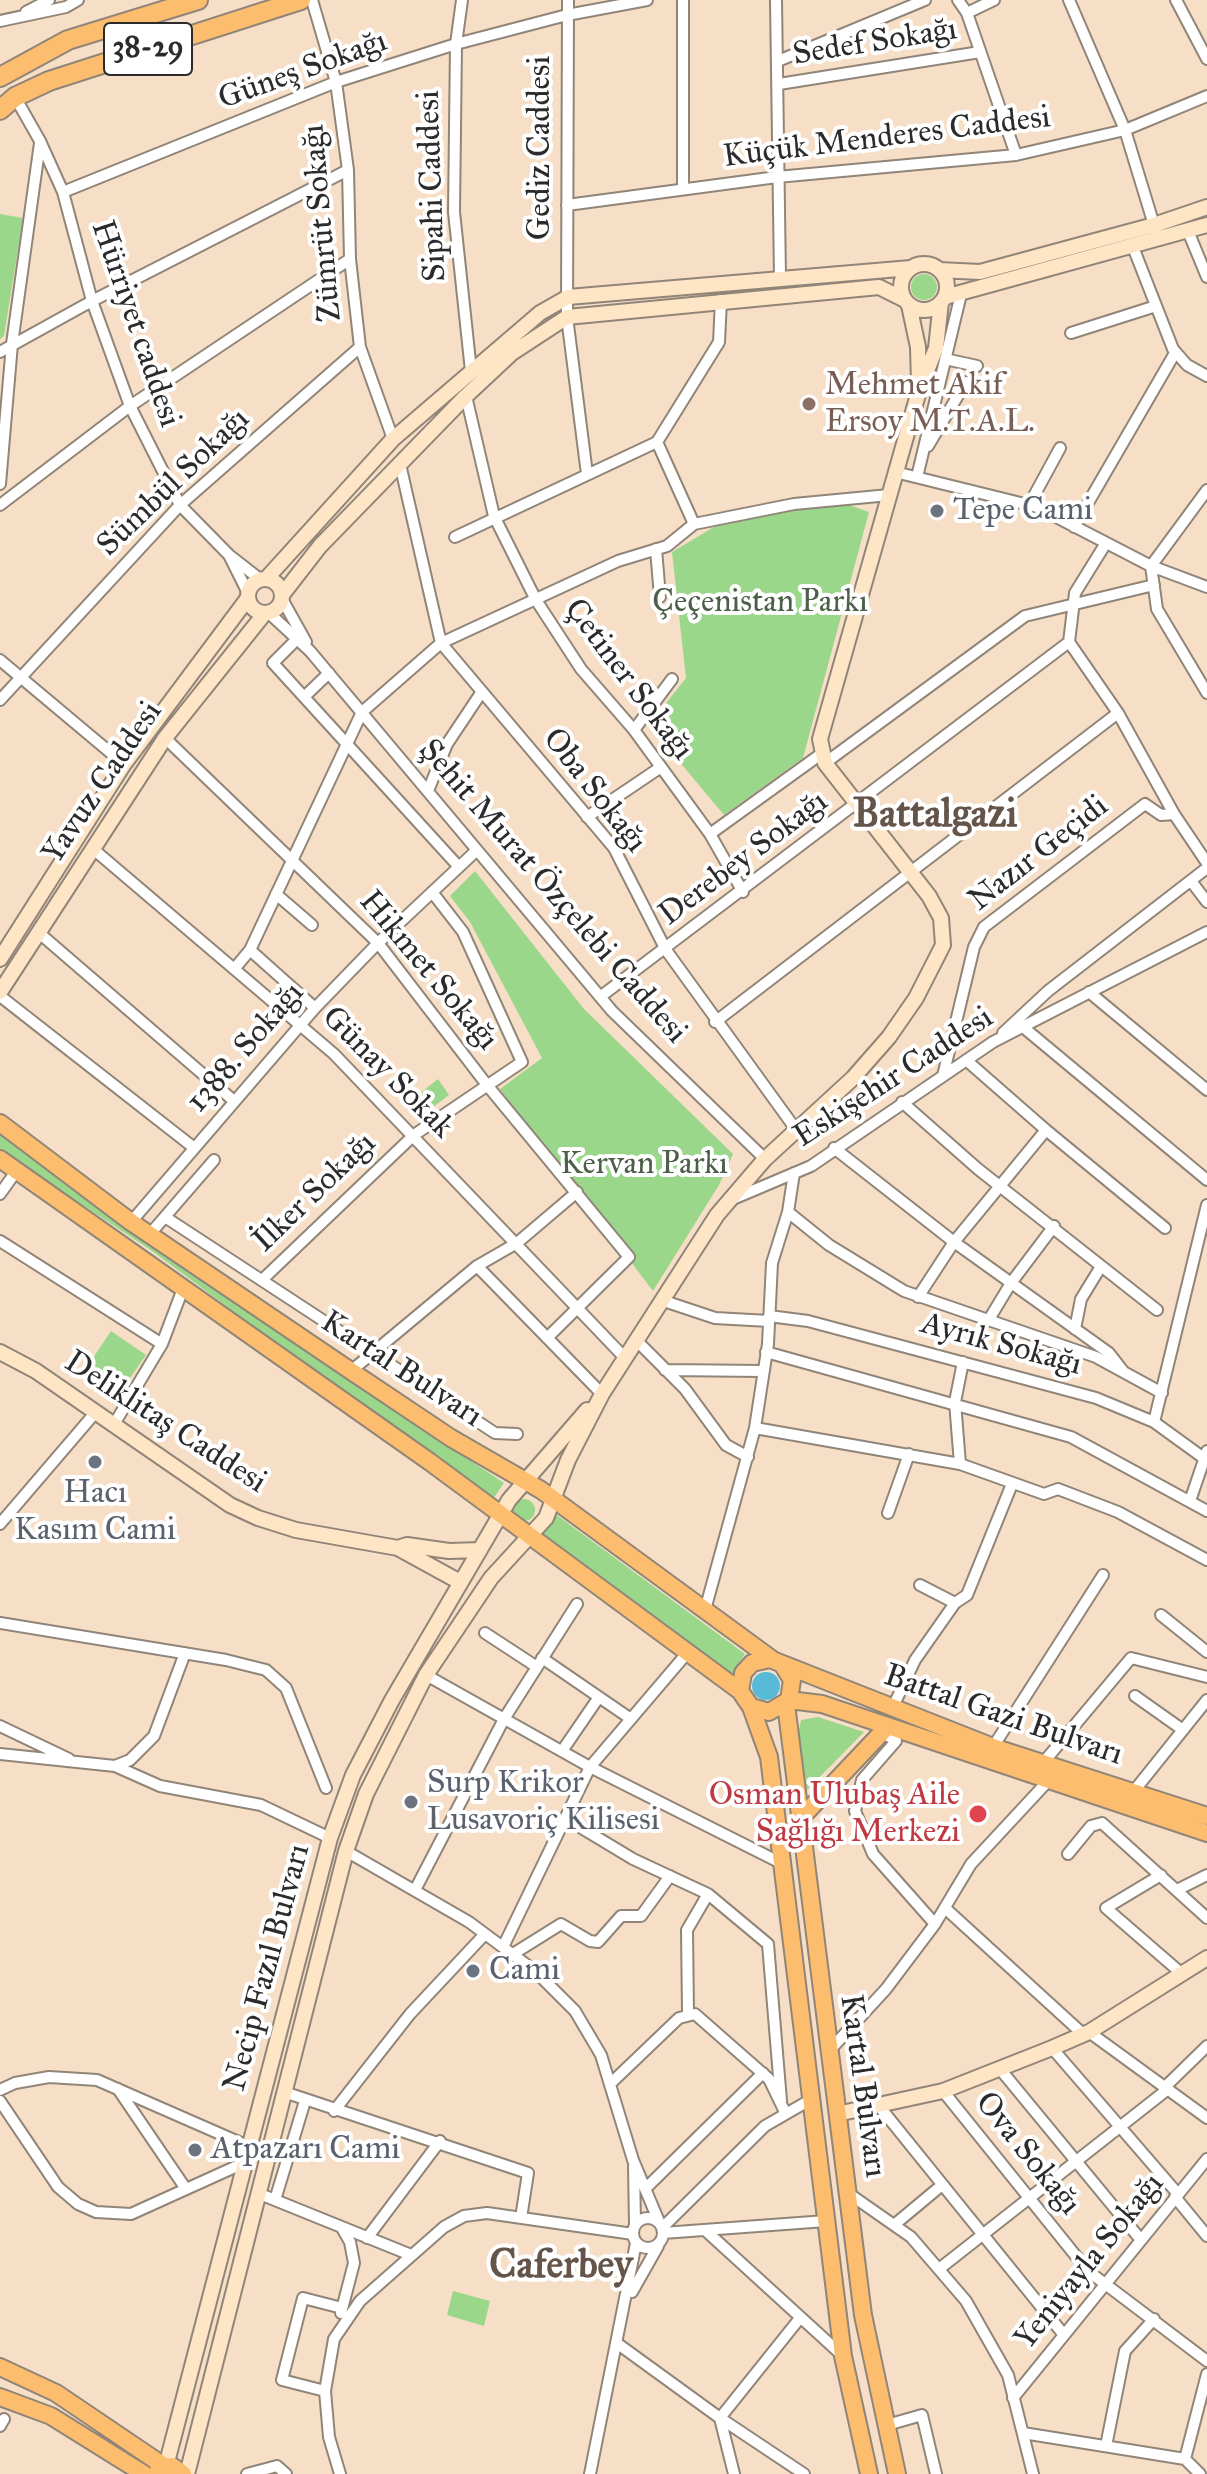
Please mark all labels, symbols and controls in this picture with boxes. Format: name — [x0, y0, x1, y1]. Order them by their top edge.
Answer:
street label: Sedef Sokağı — [790, 11, 960, 75]
road number: 38-29 — [104, 23, 192, 75]
street label: Güneş Sokağı — [214, 23, 392, 119]
street label: Gediz Caddesi — [522, 56, 560, 240]
street label: Sipahi Caddesi — [410, 90, 456, 282]
street label: Küçük Menderes Caddesi — [721, 99, 1053, 177]
street label: Zümrüt Sokağı — [295, 123, 351, 323]
street label: Hürriyet caddesi — [82, 216, 188, 432]
place label: Mehmet Akif Ersoy M.T.A.L. — [825, 367, 1035, 442]
marker: Mehmet Akif Ersoy M.T.A.L. — [800, 395, 818, 413]
street label: Sümbül Sokağı — [90, 401, 258, 565]
place label: Tepe Cami — [953, 492, 1093, 530]
marker: Tepe Cami — [928, 502, 946, 520]
park label: Çeçenistan Parkı — [652, 584, 868, 622]
street label: Çetiner Sokağı — [555, 592, 701, 768]
street label: Yavuz Caddesi — [35, 695, 171, 871]
street label: Oba Sokağı — [534, 721, 654, 861]
street label: Şehit Murat Özçelebi Caddesi — [410, 732, 694, 1052]
street label: Derebey Sokağı — [652, 783, 836, 935]
street label: Nazır Geçidi — [962, 788, 1116, 920]
district label: Battalgazi — [853, 792, 1017, 840]
street label: Hikmet Sokağı — [350, 883, 506, 1059]
street label: 1388. Sokağı — [179, 975, 313, 1121]
street label: Günay Sokak — [313, 999, 461, 1147]
street label: Eskişehir Caddesi — [787, 999, 1001, 1157]
street label: İlker Sokağı — [246, 1125, 384, 1261]
park label: Kervan Parkı — [560, 1146, 728, 1184]
street label: Kartal Bulvarı — [313, 1304, 489, 1436]
street label: Ayrık Sokağı — [917, 1305, 1085, 1385]
street label: Deliklitaş Caddesi — [57, 1343, 273, 1503]
marker: Hacı Kasım Cami — [86, 1453, 104, 1471]
place label: Hacı Kasım Cami — [14, 1475, 176, 1550]
street label: Battal Gazi Bulvarı — [879, 1657, 1127, 1775]
place label: Surp Krikor Lusavoriç Kilisesi — [427, 1765, 659, 1840]
place label: Osman Ulubaş Aile Sağlığı Merkezi — [709, 1777, 960, 1852]
marker: Surp Krikor Lusavoriç Kilisesi — [402, 1793, 420, 1811]
marker: Osman Ulubaş Aile Sağlığı Merkezi — [967, 1803, 989, 1825]
street label: Necip Fazıl Bulvarı — [217, 1840, 319, 2096]
place label: Cami — [489, 1952, 560, 1990]
marker: Cami — [464, 1962, 482, 1980]
street label: Kartal Bulvarı — [830, 1992, 894, 2180]
street label: Ova Sokağı — [966, 2085, 1088, 2223]
place label: Atpazarı Cami — [211, 2131, 400, 2169]
marker: Atpazarı Cami — [186, 2141, 204, 2159]
street label: Yeniyayla Sokağı — [1007, 2166, 1173, 2358]
district label: Caferbey — [489, 2243, 633, 2291]

